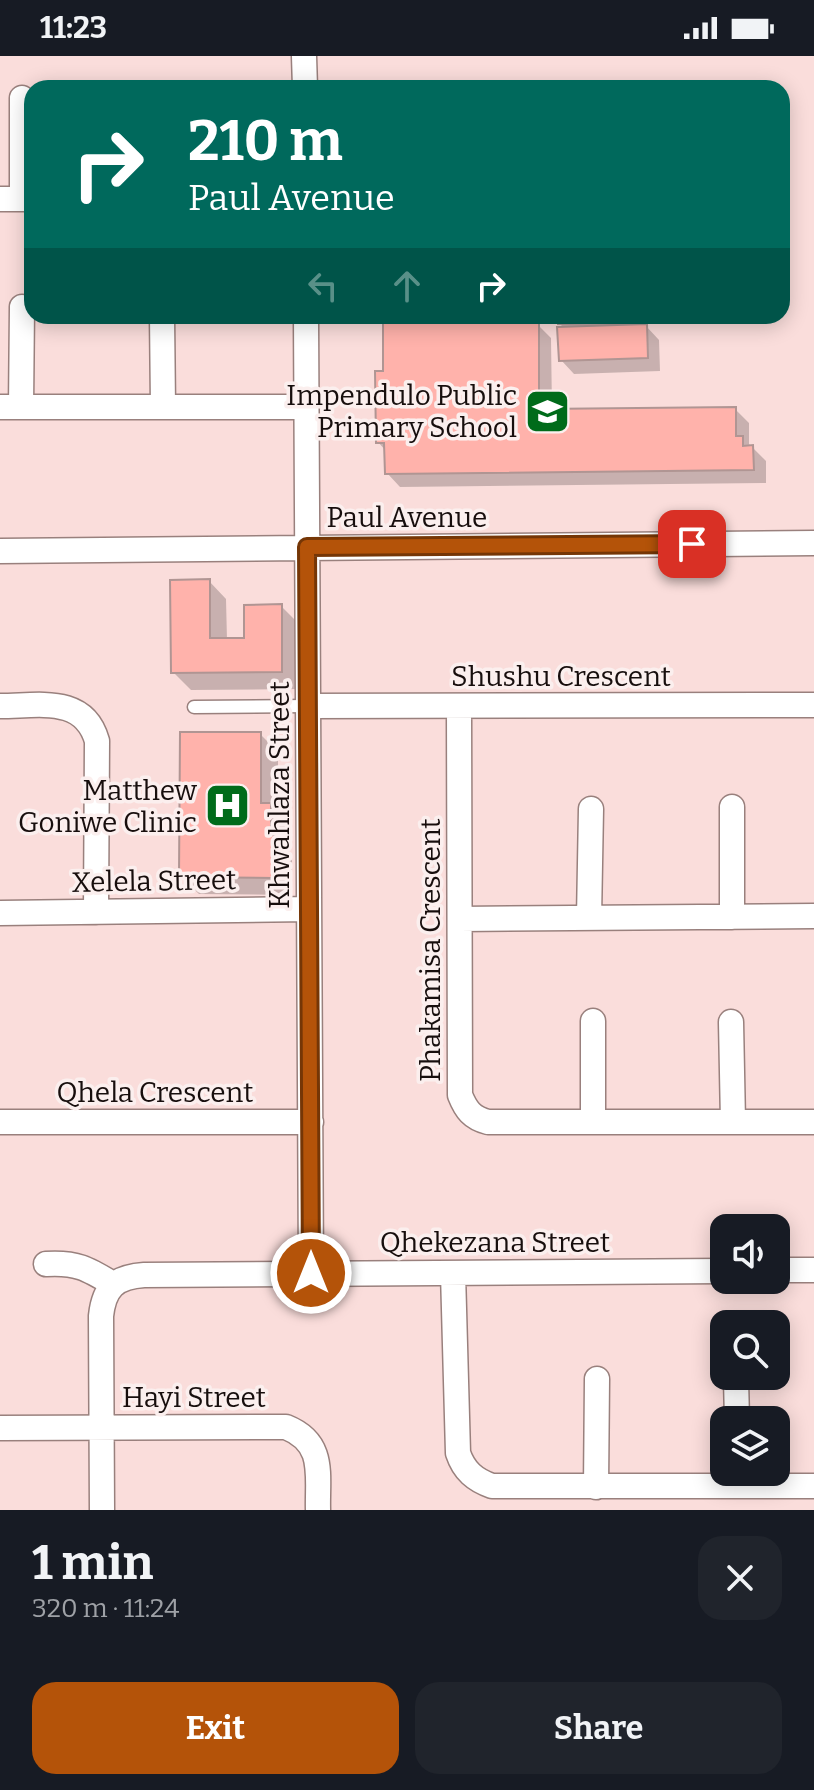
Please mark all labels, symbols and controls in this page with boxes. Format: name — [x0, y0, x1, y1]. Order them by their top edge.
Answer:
text: 11:23 — [40, 10, 107, 46]
text: 210 m — [188, 108, 343, 175]
icon: right — [56, 112, 160, 216]
text: Paul Avenue — [188, 176, 395, 220]
icon: left — [301, 264, 345, 308]
icon: ahead — [385, 264, 429, 308]
icon: right — [469, 264, 513, 308]
place label: Impendulo Public Primary School — [286, 379, 517, 444]
school or university icon: Impendulo Public Primary School — [524, 387, 572, 435]
street label: Paul Avenue — [327, 501, 487, 534]
pin — [658, 510, 726, 578]
icon: arrive — [670, 522, 714, 566]
street label: Shushu Crescent — [451, 660, 671, 693]
street label: Khwahlaza Street — [263, 681, 296, 909]
place label: Matthew Goniwe Clinic — [18, 774, 198, 839]
hospital icon: Matthew Goniwe Clinic — [204, 782, 252, 830]
street label: Phakamisa Crescent — [414, 818, 447, 1082]
street label: Xelela Street — [71, 863, 237, 899]
street label: Qhela Crescent — [57, 1076, 253, 1109]
map controls — [710, 1214, 790, 1486]
button: sound — [710, 1214, 790, 1294]
street label: Qhekezana Street — [380, 1226, 610, 1259]
position arrow — [269, 1231, 353, 1315]
button: search — [710, 1310, 790, 1390]
street label: Hayi Street — [122, 1381, 266, 1414]
button: layers — [710, 1406, 790, 1486]
text: 1 min — [32, 1534, 153, 1592]
button: close — [698, 1536, 782, 1620]
text: 320 m · 11:24 — [32, 1593, 179, 1624]
button: Exit — [32, 1682, 399, 1774]
button: Share — [415, 1682, 782, 1774]

